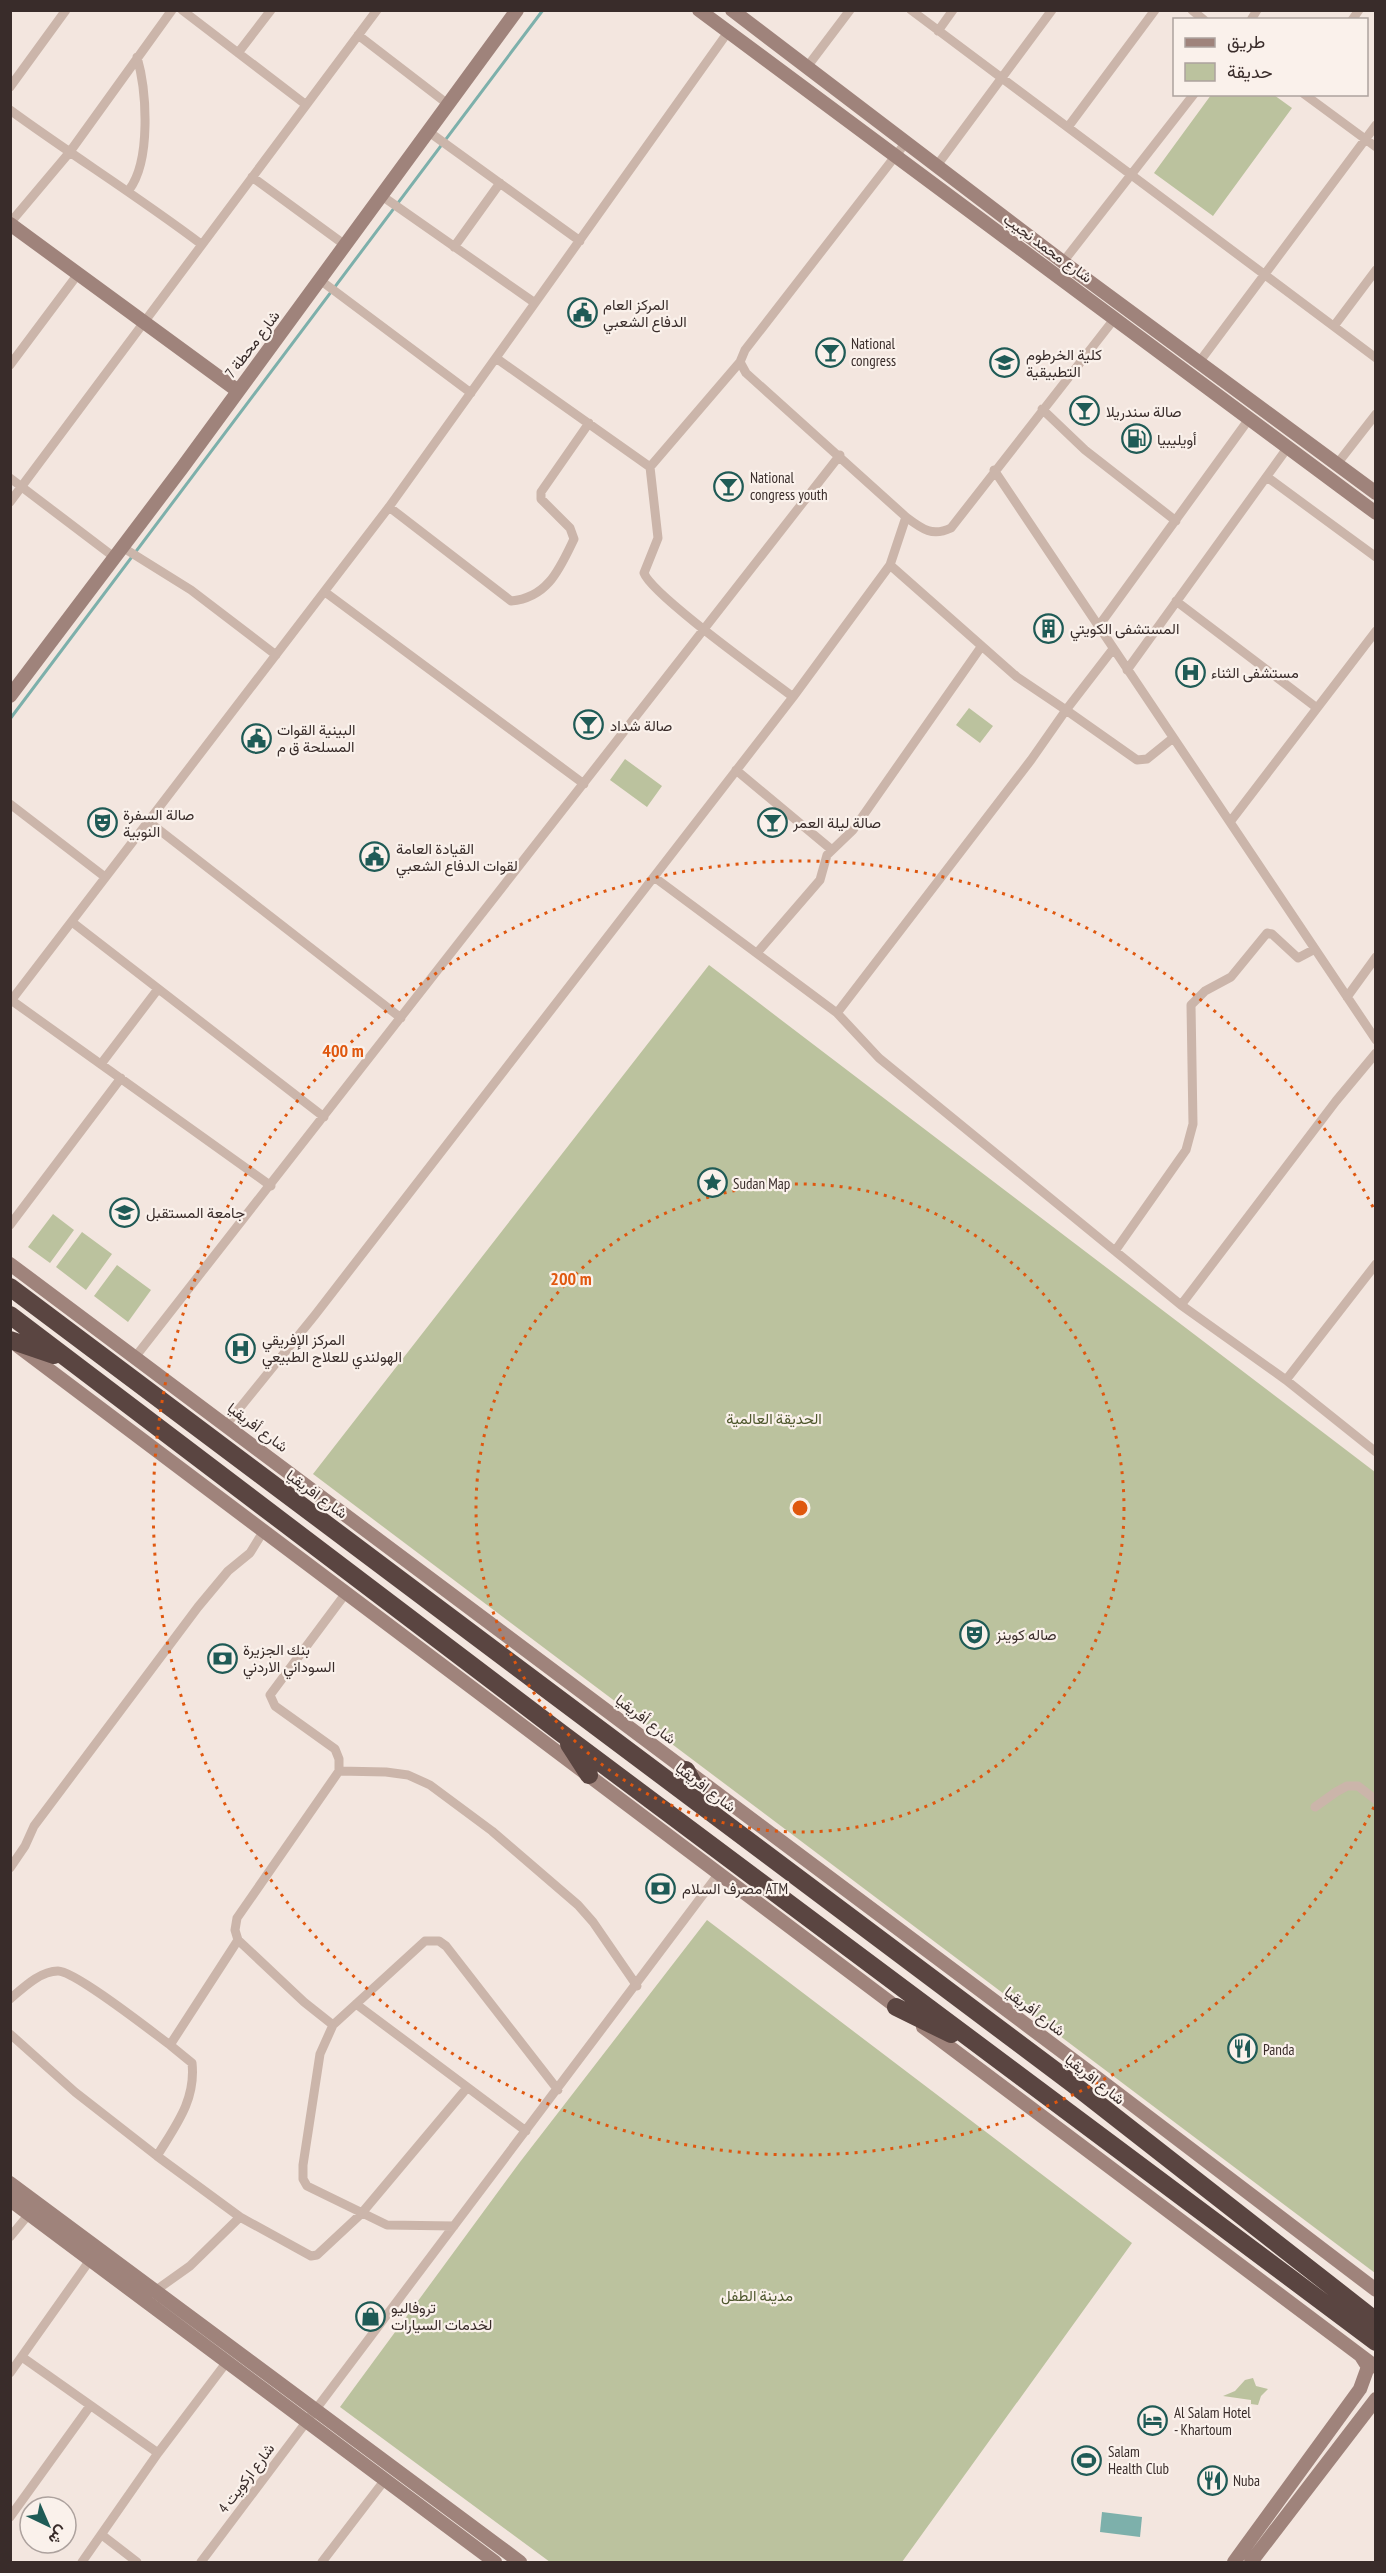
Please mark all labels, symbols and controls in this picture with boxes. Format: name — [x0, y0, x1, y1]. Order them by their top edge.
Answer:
legend — [1173, 18, 1368, 96]
text: طريق — [1227, 30, 1265, 53]
text: حديقة — [1227, 60, 1273, 83]
street label: شارع محمد نجيب — [999, 209, 1096, 288]
place label: المركز العام الدفاع الشعبي — [603, 295, 687, 335]
public building icon: المركز العام الدفاع الشعبي — [566, 297, 598, 329]
street label: شارع محطة 7 — [221, 306, 285, 383]
place label: National congress — [851, 334, 896, 370]
bar icon: National congress — [814, 336, 846, 368]
place label: كلية الخرطوم التطبيقية — [1026, 345, 1102, 381]
school or university icon: كلية الخرطوم التطبيقية — [989, 347, 1021, 379]
bar icon: صالة سندريلا — [1069, 395, 1101, 427]
place label: صالة سندريلا — [1106, 402, 1181, 421]
fuel station icon: أويليبيا — [1120, 423, 1152, 455]
place label: أويليبيا — [1157, 430, 1197, 449]
place label: National congress youth — [750, 468, 828, 504]
bar icon: National congress youth — [713, 470, 745, 502]
building icon: المستشفى الكويتي — [1033, 612, 1065, 644]
place label: المستشفى الكويتي — [1070, 619, 1179, 642]
hospital icon: مستشفى الثناء — [1174, 656, 1206, 688]
place label: مستشفى الثناء — [1211, 663, 1299, 683]
bar icon: صالة شداد — [573, 709, 605, 741]
place label: صالة شداد — [610, 716, 672, 735]
place label: البينية القوات المسلحة ق م — [277, 720, 355, 757]
public building icon: البينية القوات المسلحة ق م — [240, 722, 272, 754]
place label: صالة السفرة النوبية — [123, 805, 194, 841]
bar icon: صالة ليلة العمر — [756, 806, 788, 838]
theatre icon: صالة السفرة النوبية — [86, 807, 118, 839]
place label: صالة ليلة العمر — [792, 813, 881, 832]
place label: القيادة العامة لقوات الدفاع الشعبي — [396, 839, 518, 879]
public building icon: القيادة العامة لقوات الدفاع الشعبي — [359, 841, 391, 873]
text: 400 m — [322, 1039, 364, 1062]
place icon: Sudan Map — [696, 1167, 728, 1199]
place label: Sudan Map — [733, 1174, 790, 1193]
school or university icon: جامعة المستقبل — [109, 1196, 141, 1228]
place label: جامعة المستقبل — [146, 1203, 245, 1222]
text: 200 m — [550, 1267, 592, 1290]
place label: المركز الإفريقي الهولندي للعلاج الطبيعي — [262, 1330, 402, 1370]
hospital icon: المركز الإفريقي الهولندي للعلاج الطبيعي — [225, 1332, 257, 1364]
street label: شارع أفريقيا — [223, 1398, 292, 1458]
park label: الحديقة العالمية — [726, 1409, 822, 1428]
street label: شارع افريقيا — [282, 1465, 351, 1524]
centre of rings — [790, 1498, 810, 1518]
theatre icon: صاله كوينز — [959, 1618, 991, 1650]
place label: صاله كوينز — [995, 1625, 1057, 1644]
place label: بنك الجزيرة السوداني الاردني — [243, 1640, 335, 1680]
bank icon: بنك الجزيرة السوداني الاردني — [206, 1642, 238, 1674]
street label: شارع أفريقيا — [611, 1690, 680, 1750]
street label: شارع افريقيا — [671, 1758, 740, 1818]
bank icon: مصرف السلام ATM — [645, 1872, 677, 1904]
place label: مصرف السلام ATM — [682, 1879, 788, 1899]
street label: شارع أفريقيا — [1000, 1982, 1069, 2042]
restaurant icon: Panda — [1226, 2033, 1258, 2065]
place label: Panda — [1263, 2040, 1294, 2059]
street label: شارع افريقيا — [1060, 2050, 1129, 2110]
park label: مدينة الطفل — [721, 2286, 793, 2305]
place label: تروفاليو لخدمات السيارات — [391, 2298, 492, 2334]
shop icon: تروفاليو لخدمات السيارات — [354, 2300, 386, 2332]
place label: Al Salam Hotel - Khartoum — [1174, 2403, 1251, 2439]
hotel icon: Al Salam Hotel - Khartoum — [1137, 2405, 1169, 2437]
street label: شارع اركويت 4 — [214, 2439, 280, 2518]
place label: Salam Health Club — [1108, 2442, 1169, 2478]
sports icon: Salam Health Club — [1071, 2444, 1103, 2476]
restaurant icon: Nuba — [1196, 2464, 1228, 2496]
place label: Nuba — [1233, 2471, 1260, 2490]
north arrow — [18, 2495, 78, 2555]
text: ش — [45, 2522, 72, 2550]

